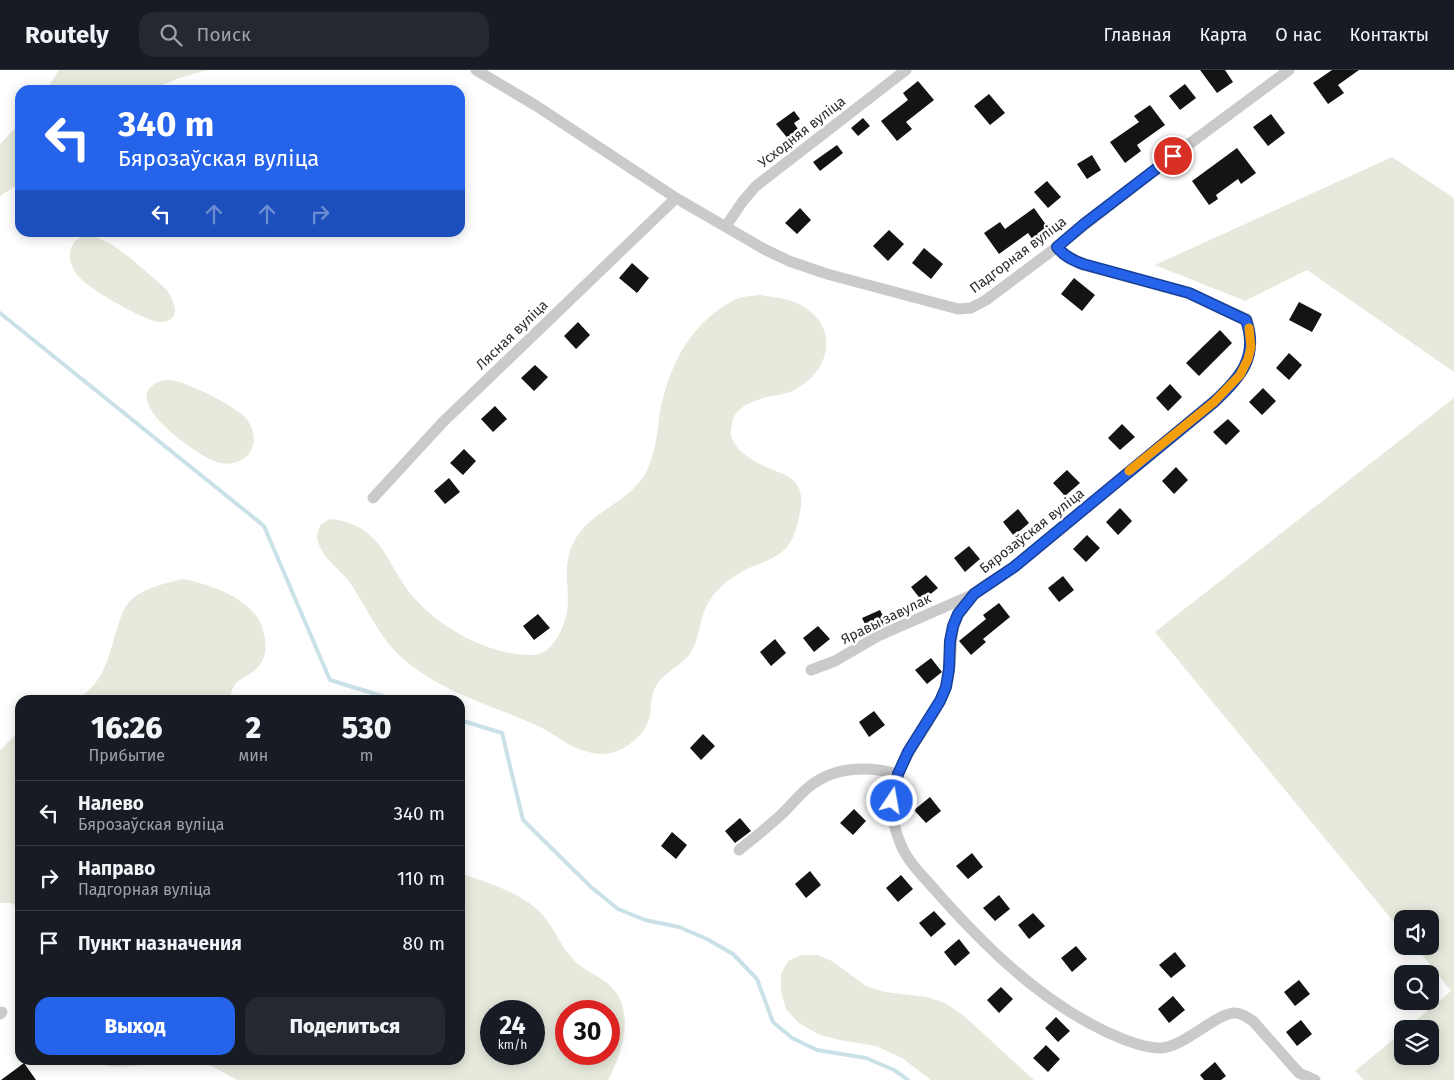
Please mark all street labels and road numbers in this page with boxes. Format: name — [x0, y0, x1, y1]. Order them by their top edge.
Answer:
street label: Усходняя вуліца — [755, 93, 849, 171]
street label: Падгорная вуліца — [966, 213, 1070, 297]
street label: Лясная вуліца — [473, 297, 551, 373]
street label: Бярозаўская вуліца — [976, 485, 1088, 577]
street label: Яравы завулак — [838, 590, 934, 648]

